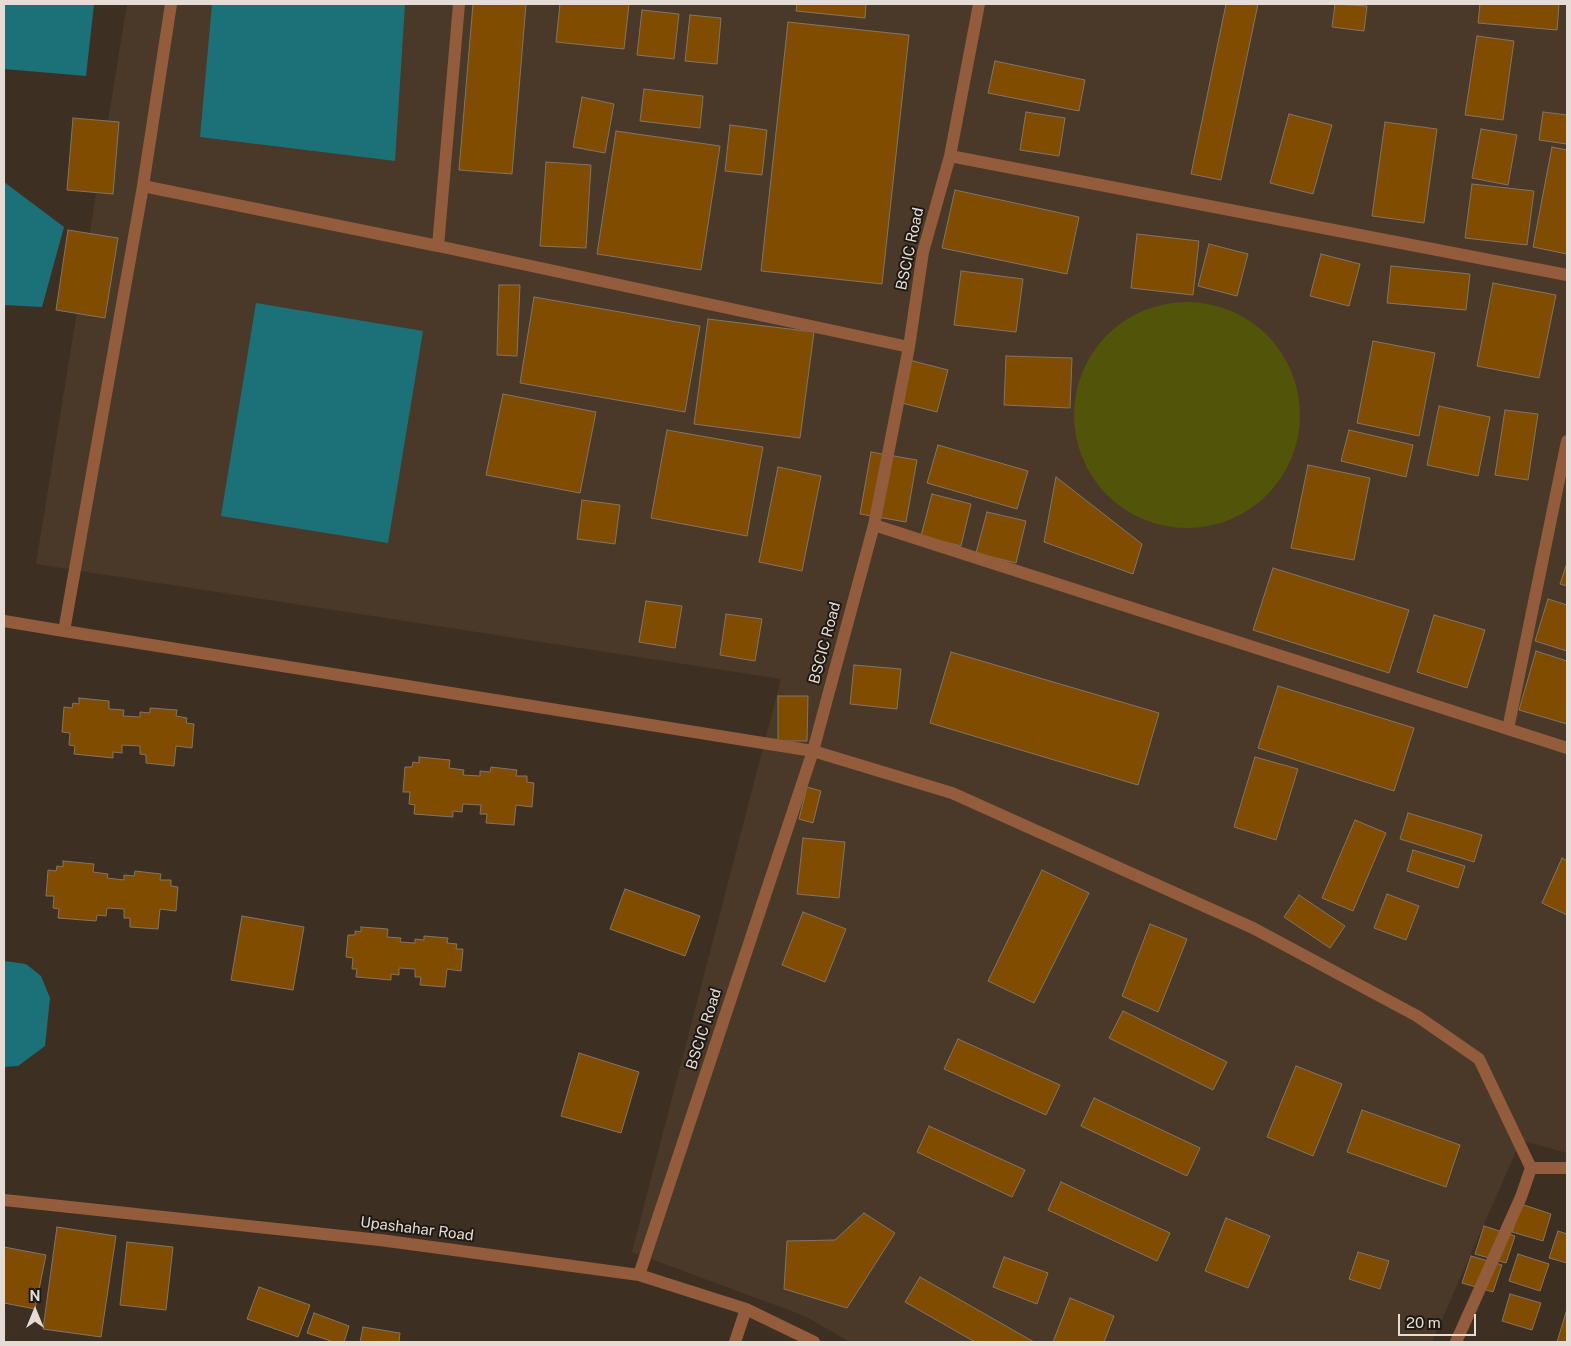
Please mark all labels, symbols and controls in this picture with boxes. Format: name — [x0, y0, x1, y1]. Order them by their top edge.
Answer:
street label: BSCIC Road — [892, 206, 928, 292]
street label: BSCIC Road — [805, 600, 845, 686]
street label: BSCIC Road — [682, 986, 726, 1072]
street label: Upashahar Road — [359, 1213, 475, 1245]
north arrow — [10, 1286, 60, 1336]
text: N — [30, 1288, 40, 1304]
scale bar — [1401, 1304, 1478, 1336]
text: 20 m — [1406, 1314, 1441, 1331]

